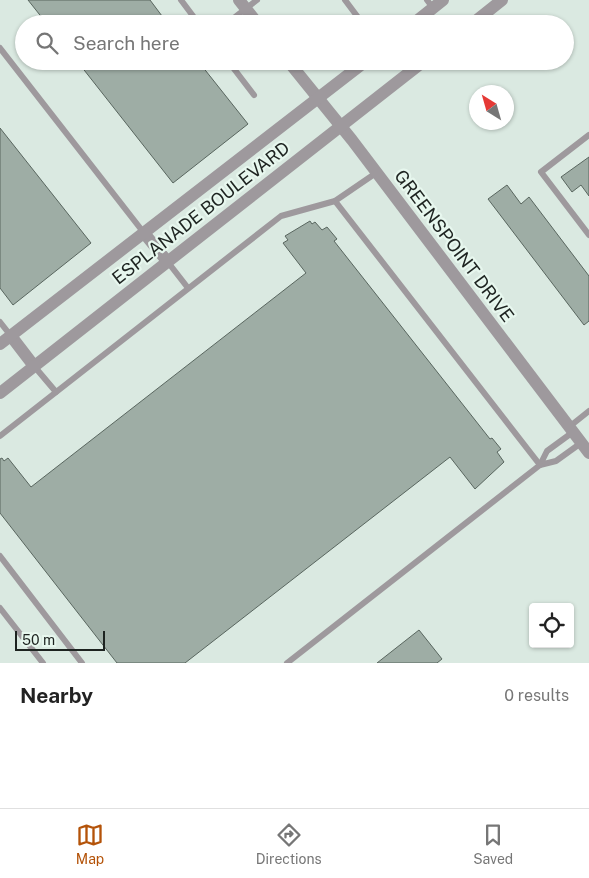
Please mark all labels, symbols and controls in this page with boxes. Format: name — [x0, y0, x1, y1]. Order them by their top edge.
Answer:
search box — [15, 15, 574, 70]
icon: search — [33, 29, 61, 57]
text: Search here — [73, 32, 180, 54]
north arrow — [469, 85, 514, 130]
street label: ESPLANADE BOULEVARD — [108, 137, 294, 288]
street label: GREENSPOINT DRIVE — [390, 166, 518, 326]
map controls — [529, 603, 574, 648]
button: locate — [529, 603, 574, 648]
scale bar — [15, 628, 105, 651]
text: 50 m — [22, 632, 55, 648]
text: Nearby — [20, 683, 93, 708]
text: 0 results — [504, 686, 569, 705]
tab: Map — [76, 821, 104, 867]
tab: Directions — [256, 821, 322, 867]
tab: Saved — [473, 821, 513, 867]

